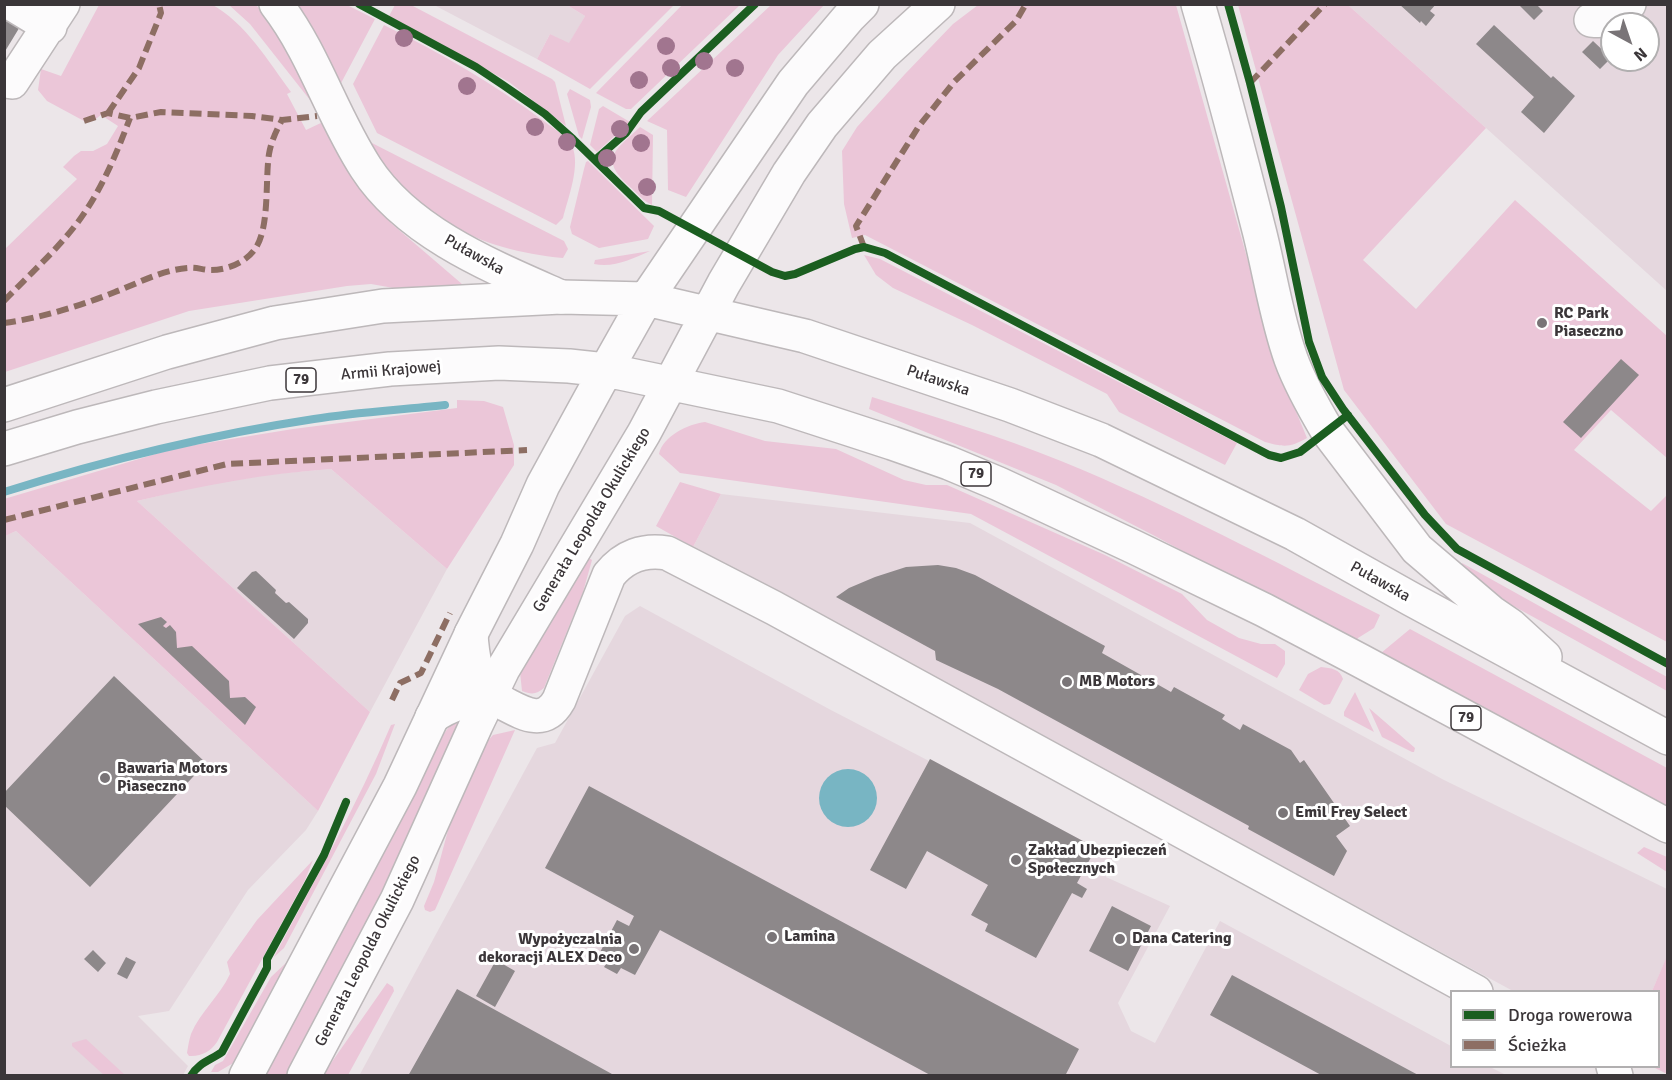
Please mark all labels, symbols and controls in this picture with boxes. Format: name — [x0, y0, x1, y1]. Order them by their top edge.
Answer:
north arrow — [1600, 12, 1660, 72]
text: N — [1630, 43, 1651, 65]
street label: Puławska — [441, 231, 507, 279]
place label: RC Park Piaseczno — [1554, 304, 1623, 342]
marker: RC Park Piaseczno — [1535, 316, 1549, 330]
street label: Armii Krajowej — [340, 357, 442, 385]
street label: Puławska — [904, 361, 972, 401]
road number: 79 — [286, 368, 316, 392]
street label: Generała Leopolda Okulickiego — [529, 424, 655, 616]
road number: 79 — [961, 462, 991, 486]
street label: Puławska — [1347, 558, 1413, 606]
place label: MB Motors — [1079, 672, 1155, 692]
marker: MB Motors — [1060, 675, 1074, 689]
road number: 79 — [1451, 706, 1481, 730]
place label: Bawaria Motors Piaseczno — [117, 759, 228, 797]
marker: Bawaria Motors Piaseczno — [98, 771, 112, 785]
place label: Emil Frey Select — [1295, 803, 1407, 823]
marker: Emil Frey Select — [1276, 806, 1290, 820]
place label: Zakład Ubezpieczeń Społecznych — [1028, 841, 1167, 879]
street label: Generała Leopolda Okulickiego — [311, 852, 425, 1050]
marker: Zakład Ubezpieczeń Społecznych — [1009, 853, 1023, 867]
place label: Lamina — [784, 927, 835, 947]
place label: Dana Catering — [1132, 929, 1232, 949]
place label: Wypożyczalnia dekoracji ALEX Deco — [478, 930, 622, 968]
marker: Lamina — [765, 930, 779, 944]
marker: Dana Catering — [1113, 932, 1127, 946]
marker: Wypożyczalnia dekoracji ALEX Deco — [627, 942, 641, 956]
legend — [1450, 990, 1660, 1068]
text: Droga rowerowa — [1508, 1004, 1633, 1026]
text: Ścieżka — [1508, 1034, 1567, 1056]

